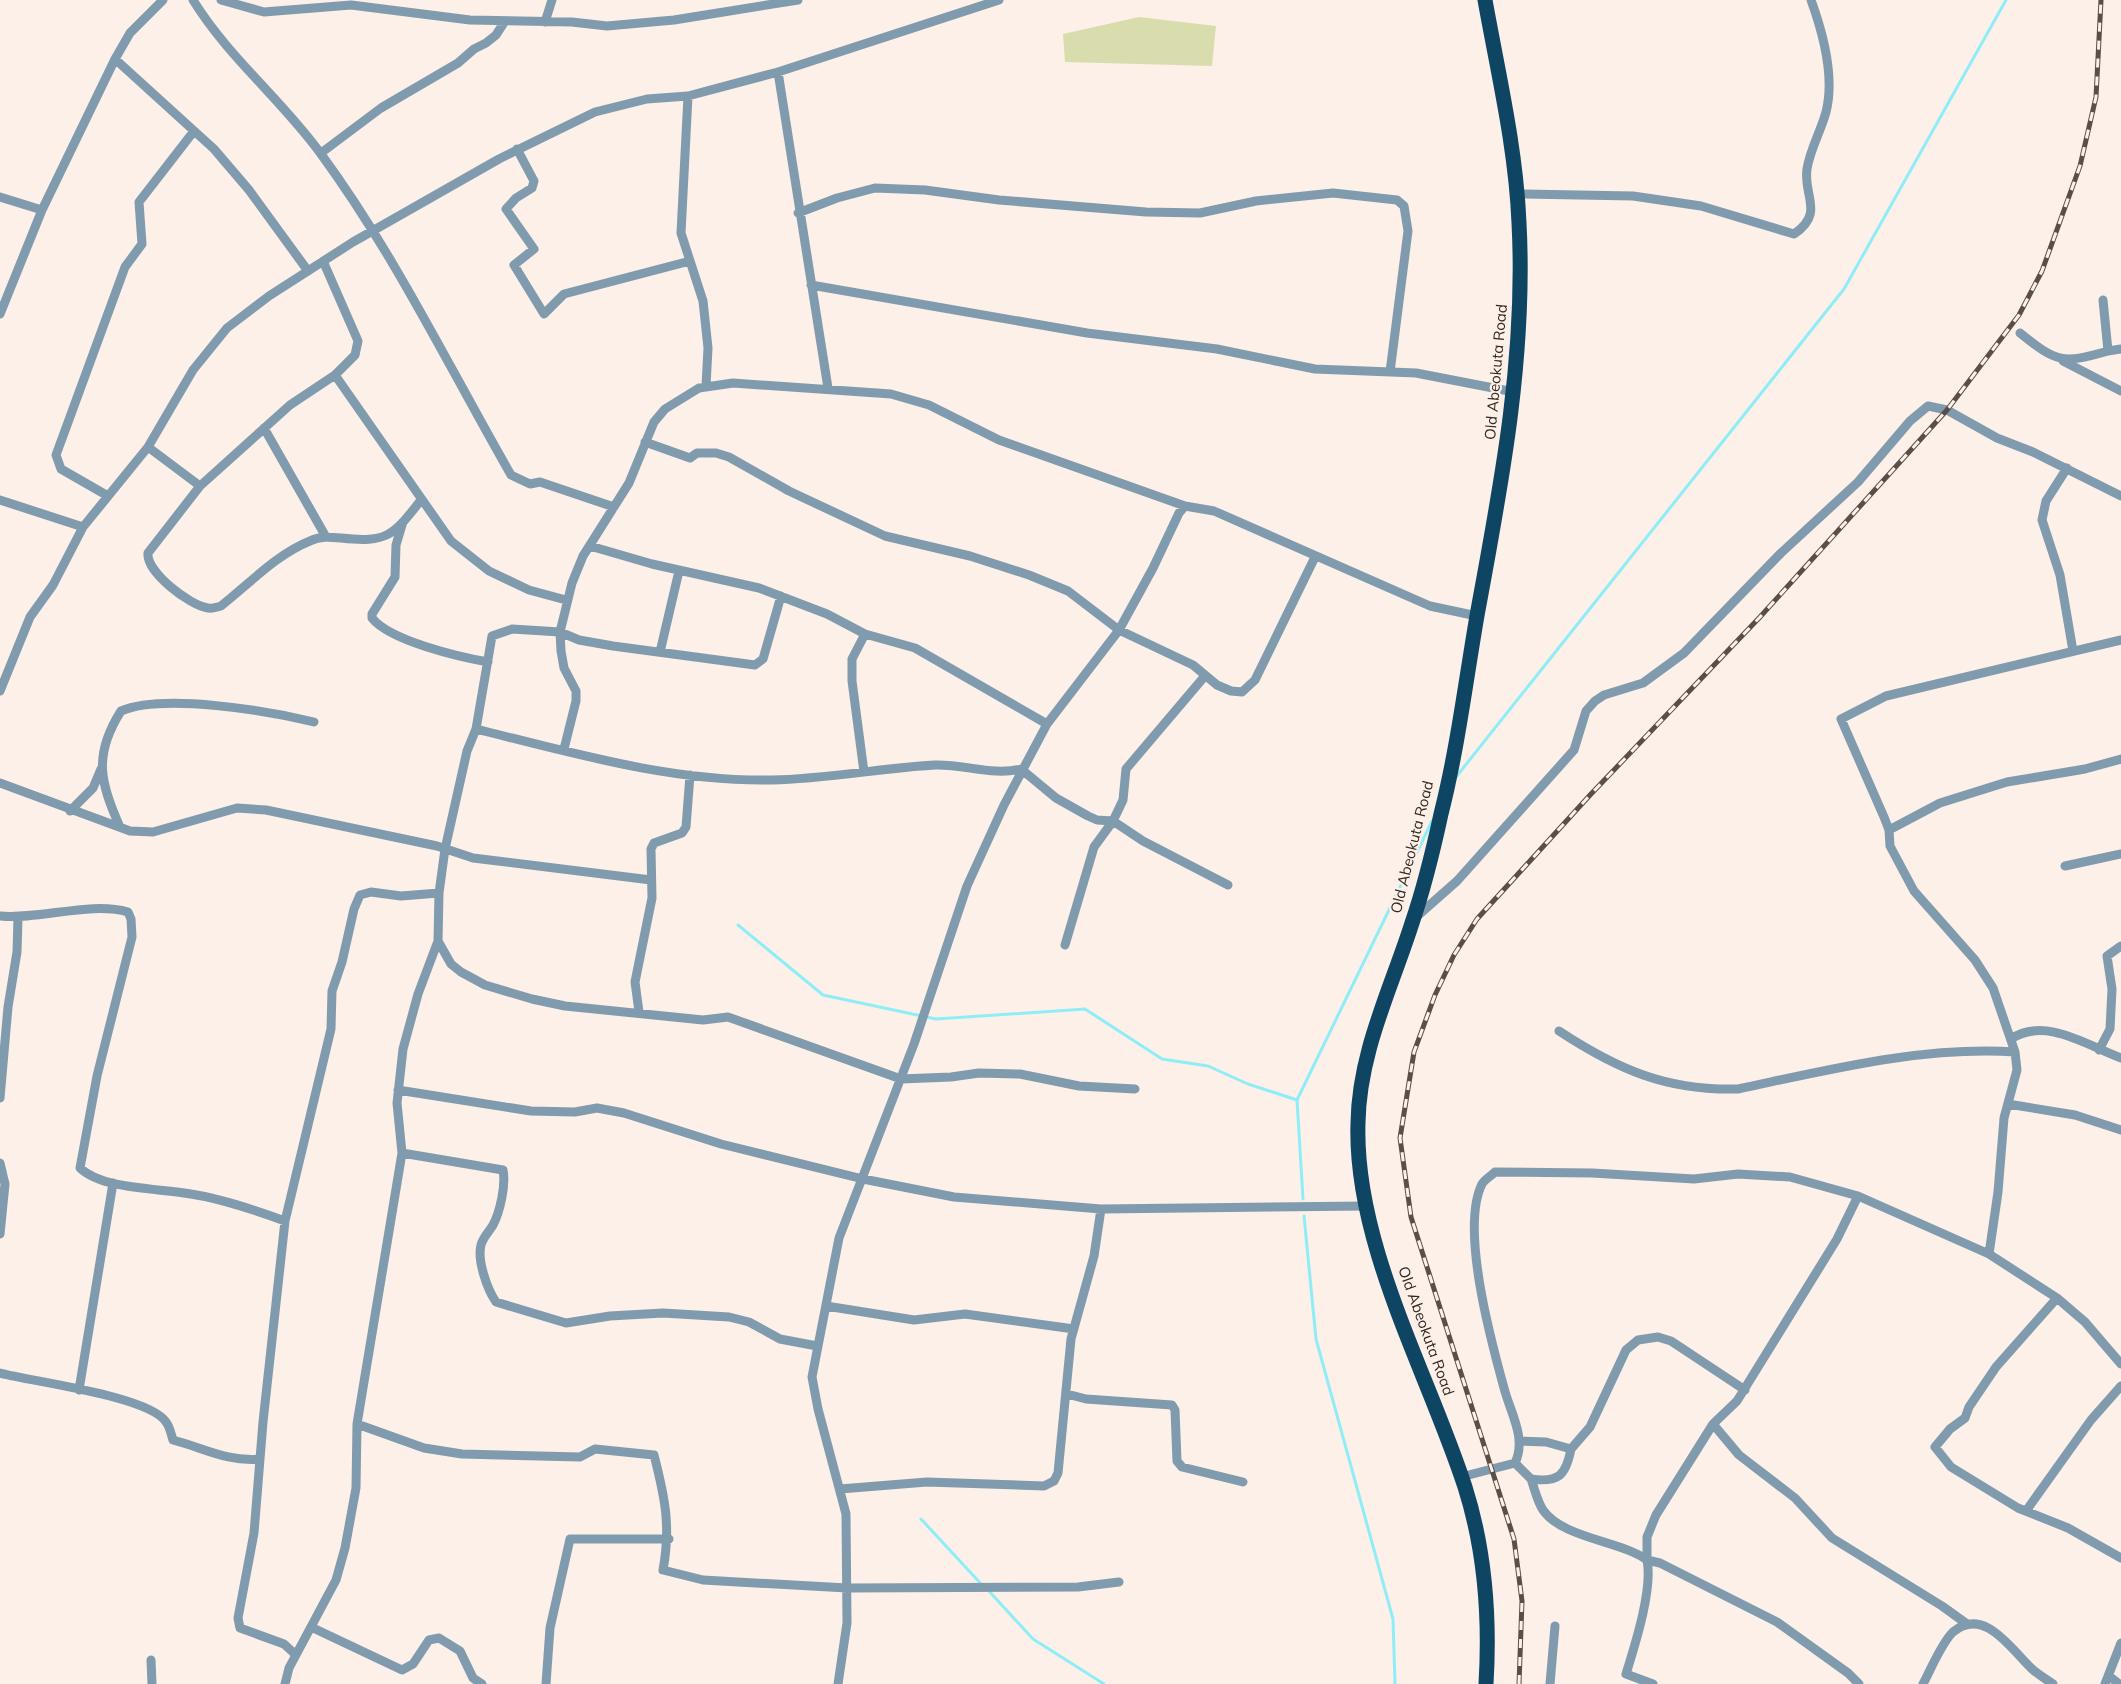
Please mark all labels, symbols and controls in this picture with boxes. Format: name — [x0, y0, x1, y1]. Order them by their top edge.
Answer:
street label: Old Abeokuta Road — [1480, 303, 1511, 441]
street label: Old Abeokuta Road — [1386, 779, 1437, 915]
street label: Old Abeokuta Road — [1394, 1264, 1459, 1398]

